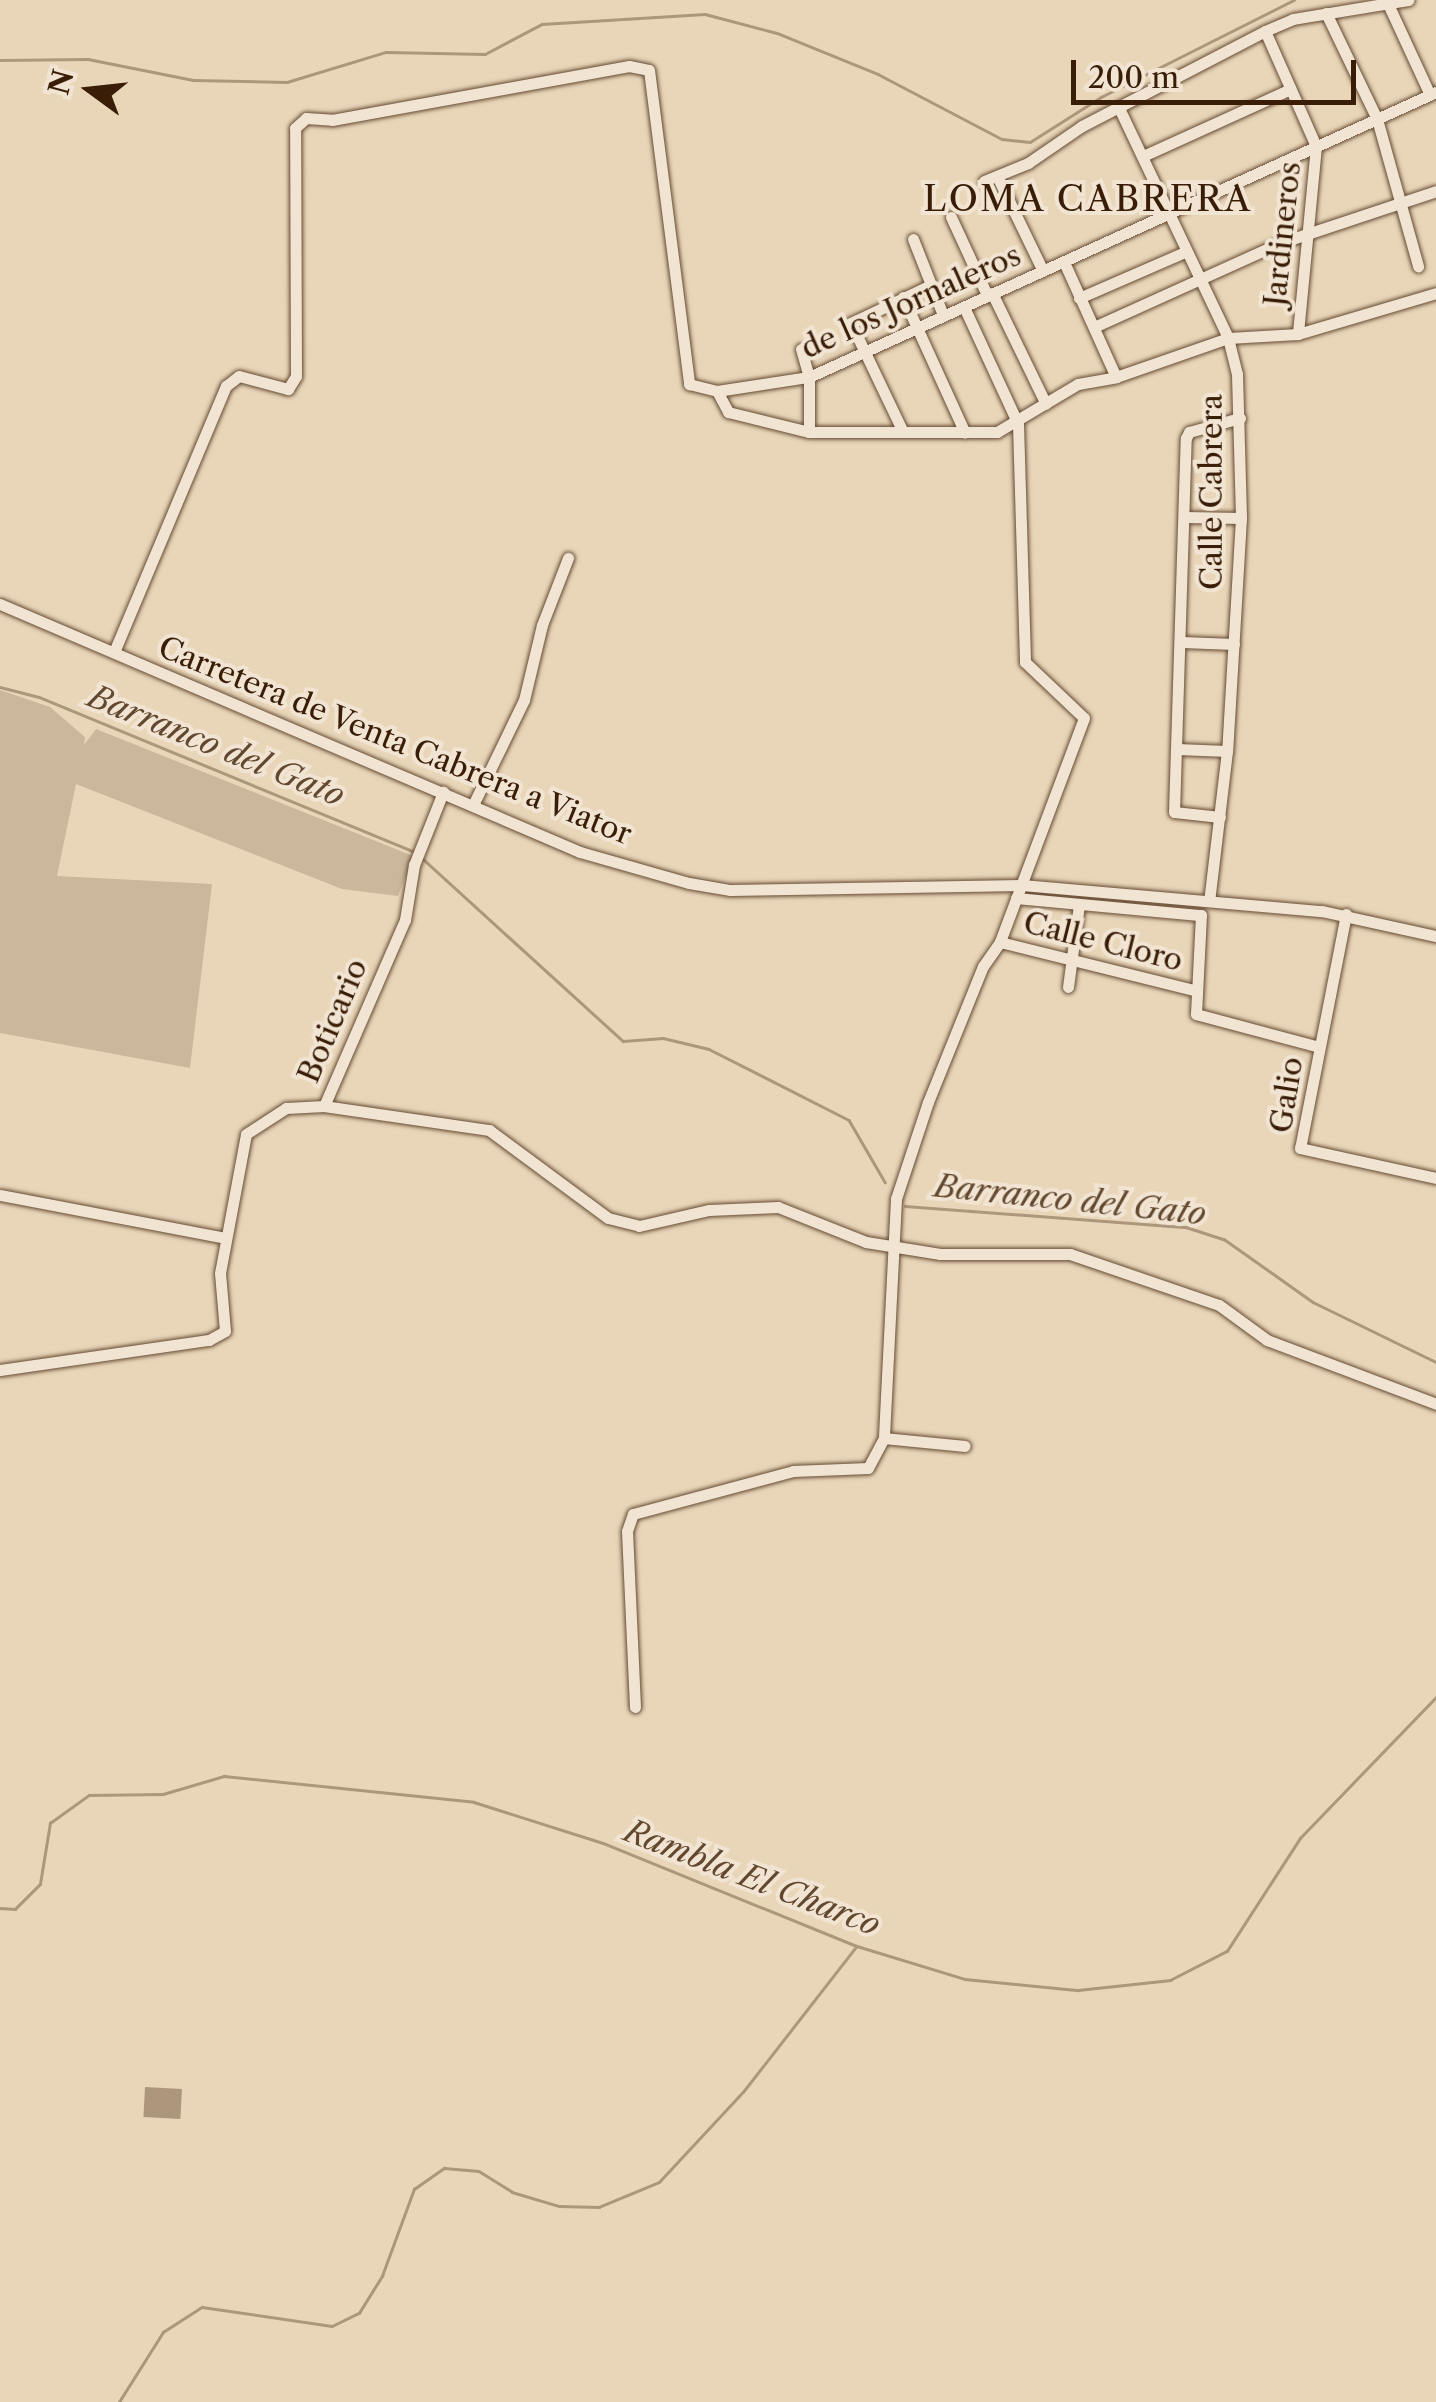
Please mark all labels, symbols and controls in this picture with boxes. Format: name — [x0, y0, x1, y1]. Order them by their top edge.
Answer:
north arrow — [40, 40, 140, 140]
scale bar — [1076, 40, 1361, 102]
text: 200 m — [1088, 59, 1179, 96]
text: N — [41, 66, 81, 98]
street label: Jardineros — [1258, 160, 1308, 308]
district label: LOMA CABRERA — [923, 178, 1253, 220]
street label: de los Jornaleros — [796, 237, 1026, 367]
street label: Calle Cabrera — [1194, 394, 1230, 590]
street label: Carretera de Venta Cabrera a Viator — [151, 629, 639, 853]
water label: Barranco del Gato — [82, 677, 350, 815]
street label: Calle Cloro — [1020, 905, 1186, 979]
street label: Boticario — [291, 954, 375, 1088]
street label: Galio — [1263, 1054, 1311, 1136]
water label: Barranco del Gato — [932, 1167, 1208, 1233]
water label: Rambla El Charco — [619, 1812, 885, 1944]

